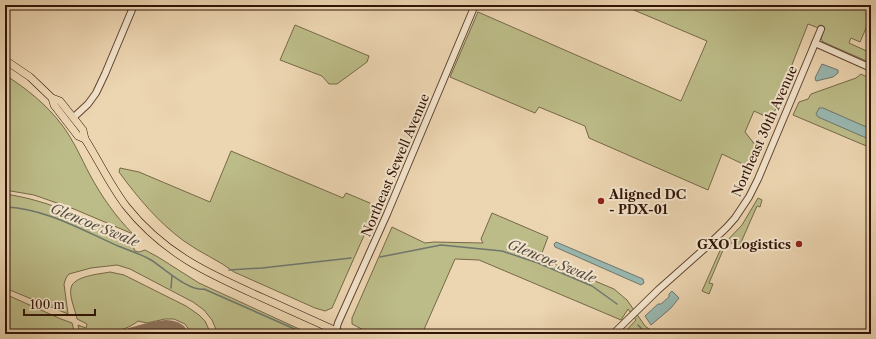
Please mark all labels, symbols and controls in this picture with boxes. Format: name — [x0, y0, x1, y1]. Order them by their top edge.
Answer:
street label: Northeast 30th Avenue — [728, 63, 800, 199]
street label: Northeast Sewell Avenue — [358, 91, 432, 239]
place label: Aligned DC - PDX-01 — [608, 186, 686, 217]
marker: Aligned DC - PDX-01 — [596, 196, 606, 206]
water label: Glencoe Swale — [48, 199, 143, 251]
water label: Glencoe Swale — [505, 235, 600, 287]
place label: GXO Logistics — [697, 236, 791, 252]
marker: GXO Logistics — [794, 239, 804, 249]
scale bar — [24, 291, 95, 317]
text: 100 m — [30, 297, 65, 312]

